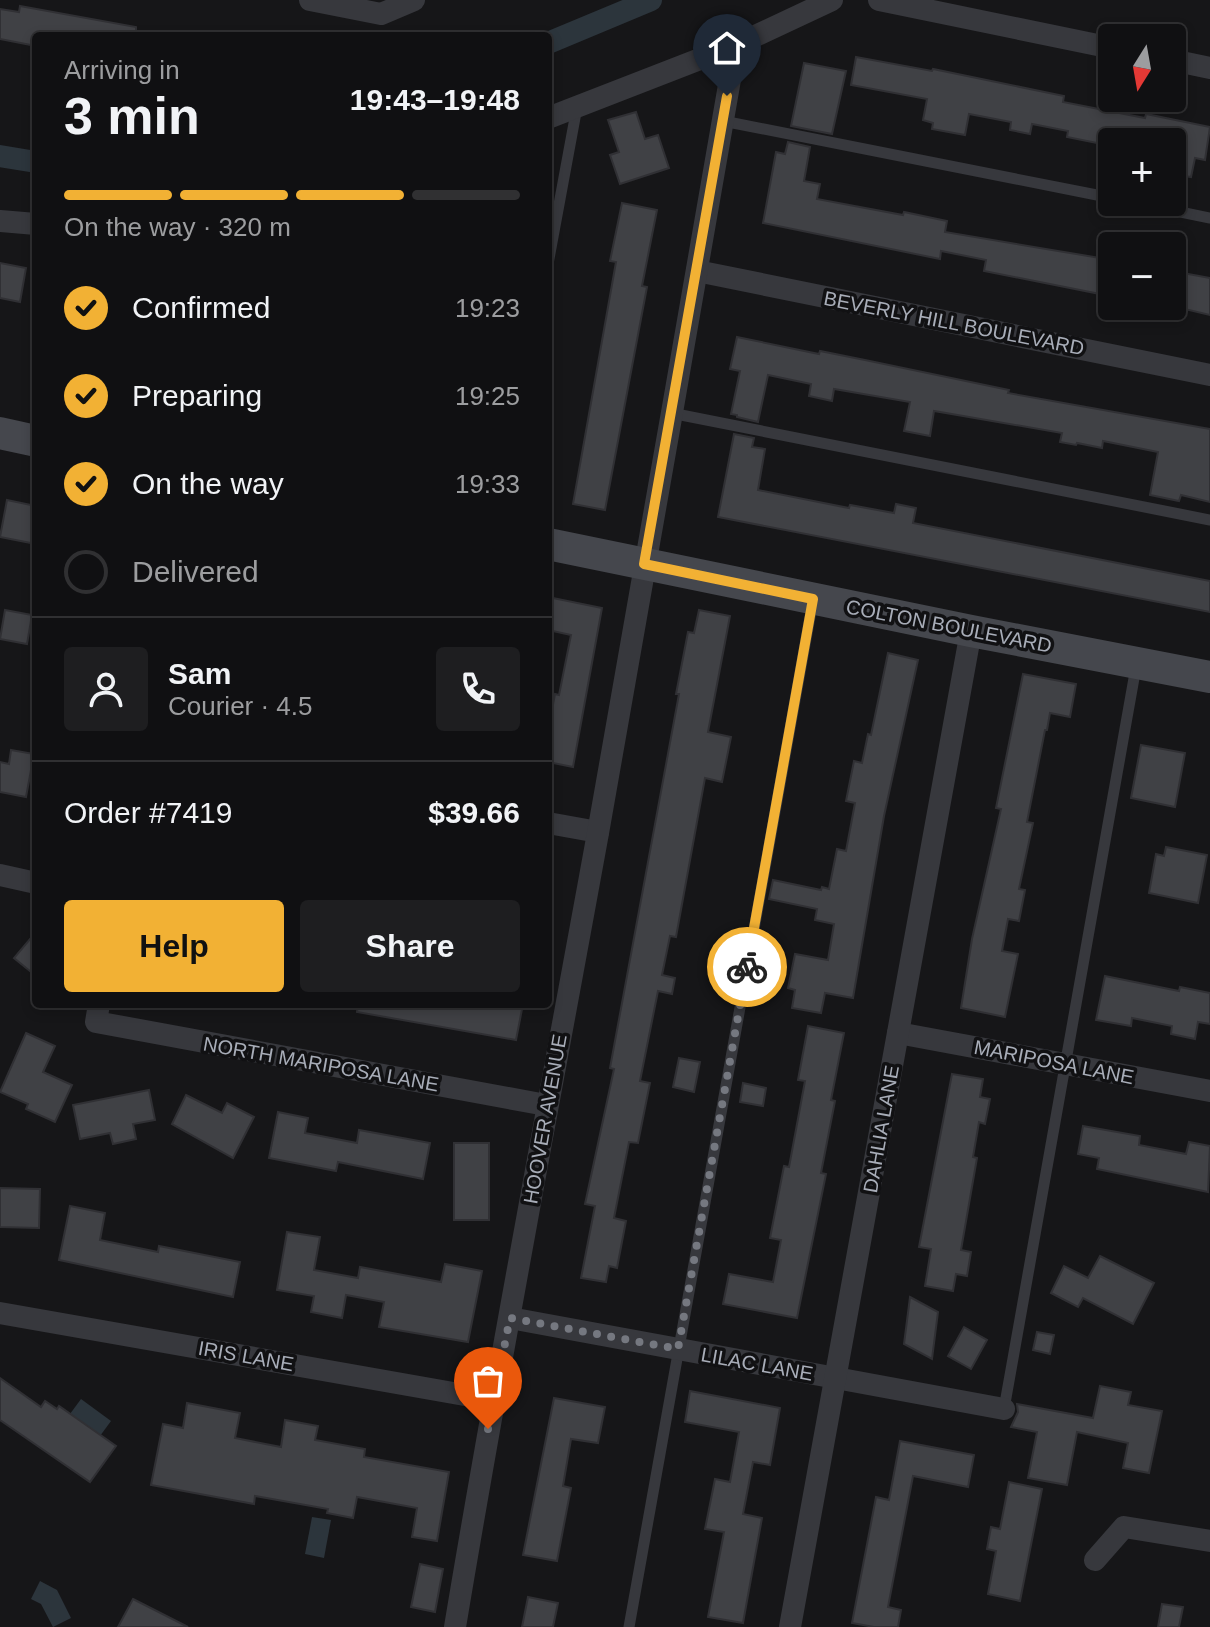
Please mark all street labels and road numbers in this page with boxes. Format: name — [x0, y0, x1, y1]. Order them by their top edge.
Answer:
street label: BEVERLY HILL BOULEVARD — [822, 287, 1086, 359]
street label: COLTON BOULEVARD — [844, 595, 1054, 657]
street label: NORTH MARIPOSA LANE — [202, 1032, 440, 1096]
street label: HOOVER AVENUE — [519, 1032, 571, 1206]
street label: MARIPOSA LANE — [972, 1036, 1136, 1088]
street label: DAHLIA LANE — [859, 1064, 903, 1194]
street label: IRIS LANE — [196, 1337, 296, 1375]
street label: LILAC LANE — [699, 1343, 815, 1385]

